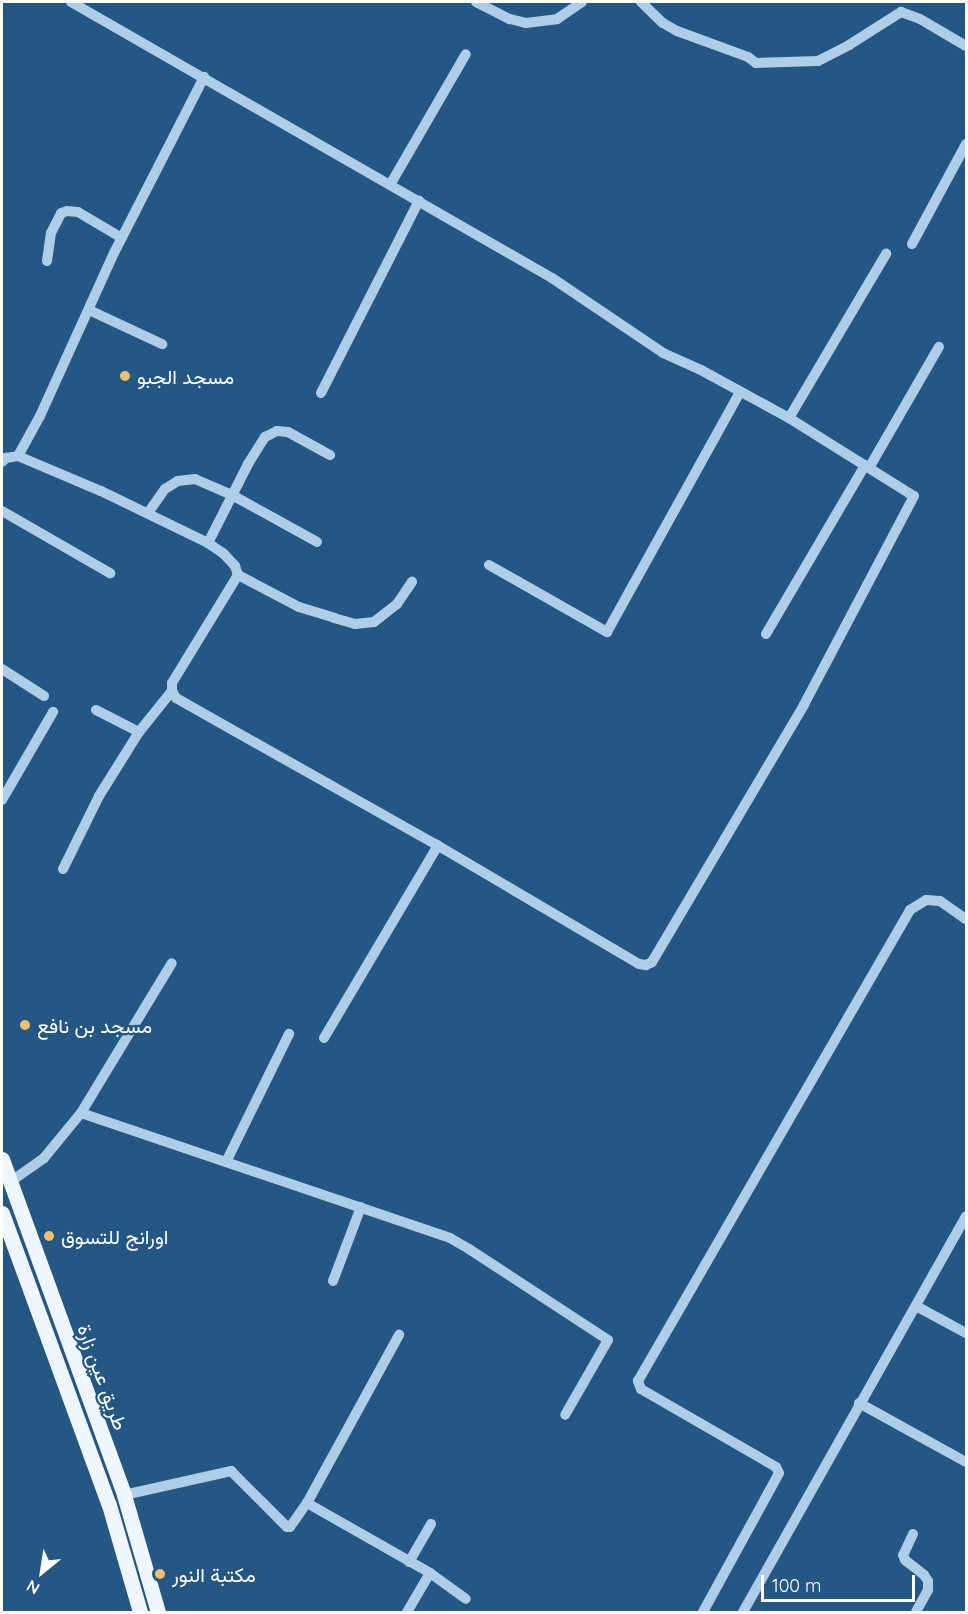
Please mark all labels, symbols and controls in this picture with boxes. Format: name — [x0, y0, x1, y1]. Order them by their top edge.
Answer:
place label: مسجد الجبو — [137, 364, 234, 388]
marker: مسجد الجبو — [118, 369, 132, 383]
place label: مسجد بن نافع — [37, 1013, 152, 1037]
marker: مسجد بن نافع — [18, 1018, 32, 1032]
place label: اورانج للتسوق — [61, 1224, 168, 1248]
marker: اورانج للتسوق — [42, 1229, 56, 1243]
street label: طريق عين زارة — [73, 1321, 133, 1433]
north arrow — [12, 1542, 72, 1602]
place label: مكتبة النور — [172, 1562, 256, 1586]
scale bar — [764, 1563, 918, 1601]
marker: مكتبة النور — [153, 1567, 167, 1581]
text: 100 m — [772, 1574, 821, 1597]
text: N — [23, 1576, 43, 1599]

